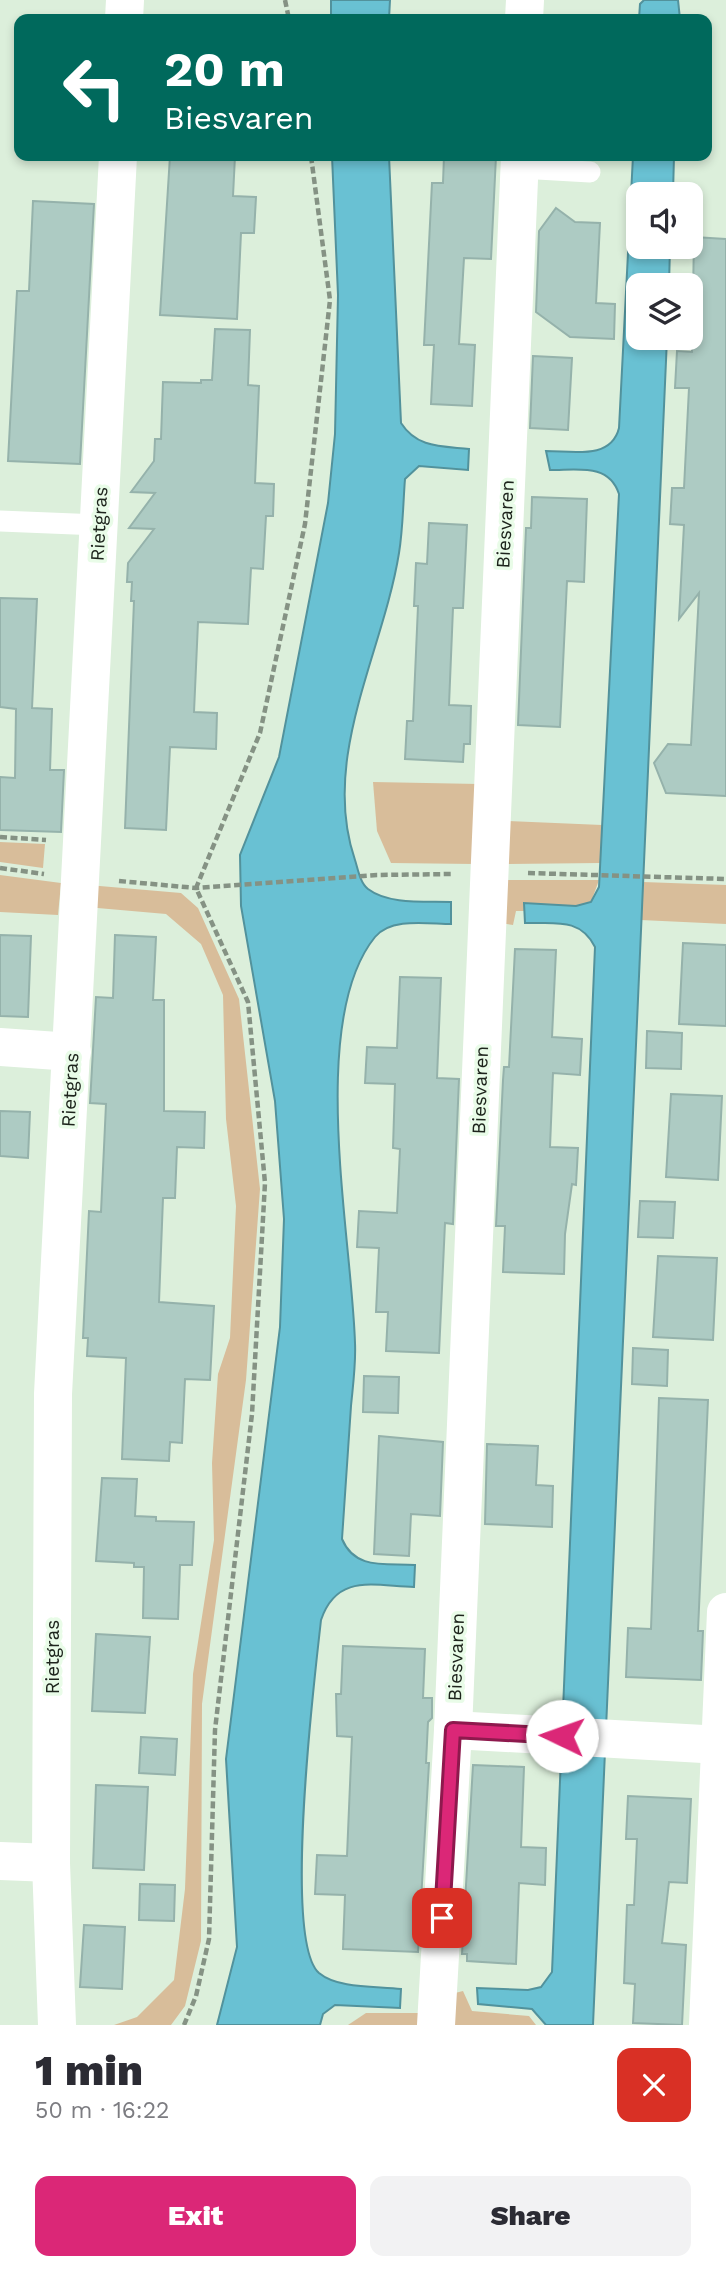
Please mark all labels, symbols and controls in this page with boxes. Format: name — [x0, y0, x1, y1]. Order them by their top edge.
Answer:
text: 20 m — [164, 40, 285, 98]
icon: left — [49, 42, 140, 133]
text: Biesvaren — [164, 99, 313, 137]
map controls — [626, 182, 703, 350]
button: sound — [626, 182, 703, 259]
button: layers — [626, 273, 703, 350]
street label: Biesvaren — [491, 479, 519, 569]
street label: Rietgras — [86, 486, 112, 562]
street label: Biesvaren — [467, 1045, 493, 1135]
street label: Rietgras — [57, 1052, 83, 1128]
street label: Biesvaren — [443, 1612, 469, 1702]
street label: Rietgras — [41, 1620, 64, 1694]
position arrow — [525, 1699, 599, 1773]
pin — [412, 1888, 472, 1948]
icon: arrive — [423, 1899, 461, 1937]
text: 1 min — [35, 2046, 143, 2095]
button: close — [617, 2048, 691, 2122]
text: 50 m · 16:22 — [35, 2097, 169, 2124]
button: Exit — [35, 2176, 356, 2256]
button: Share — [370, 2176, 691, 2256]

